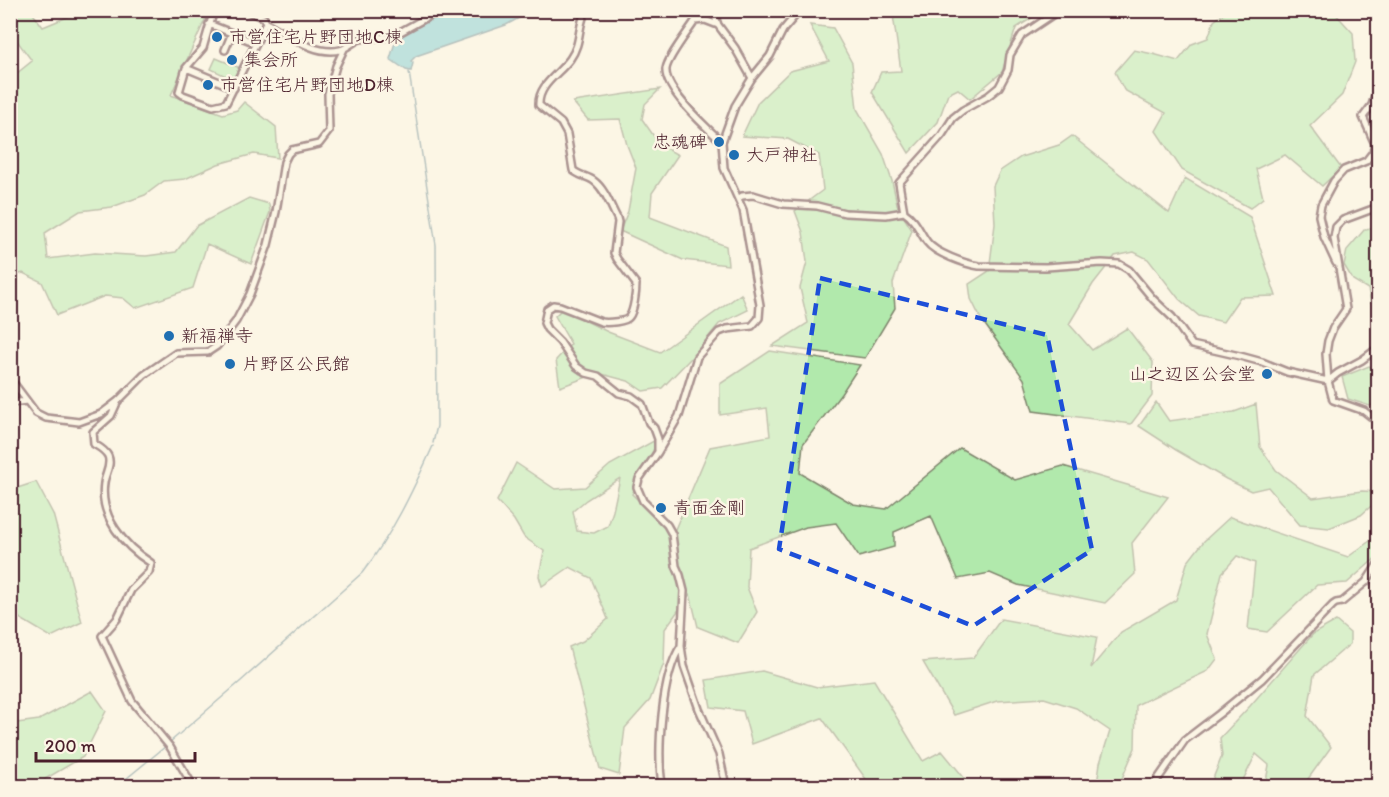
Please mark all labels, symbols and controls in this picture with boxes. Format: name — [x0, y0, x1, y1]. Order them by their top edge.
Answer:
place label: 市営住宅片野団地C棟 — [229, 26, 403, 48]
marker: 市営住宅片野団地C棟 — [210, 30, 224, 44]
place label: 集会所 — [244, 49, 298, 71]
marker: 集会所 — [225, 53, 239, 67]
place label: 市営住宅片野団地D棟 — [220, 74, 394, 96]
marker: 市営住宅片野団地D棟 — [201, 78, 215, 92]
place label: 忠魂碑 — [653, 131, 707, 153]
marker: 忠魂碑 — [712, 135, 726, 149]
place label: 大戸神社 — [746, 144, 818, 166]
marker: 大戸神社 — [727, 148, 741, 162]
place label: 新福禅寺 — [181, 325, 253, 347]
marker: 新福禅寺 — [162, 329, 176, 343]
place label: 片野区公民館 — [242, 353, 350, 375]
marker: 片野区公民館 — [223, 357, 237, 371]
place label: 山之辺区公会堂 — [1129, 363, 1255, 385]
marker: 山之辺区公会堂 — [1260, 367, 1274, 381]
place label: 青面金剛 — [673, 497, 745, 519]
marker: 青面金剛 — [654, 501, 668, 515]
scale bar — [36, 725, 195, 763]
text: 200 m — [45, 735, 96, 757]

